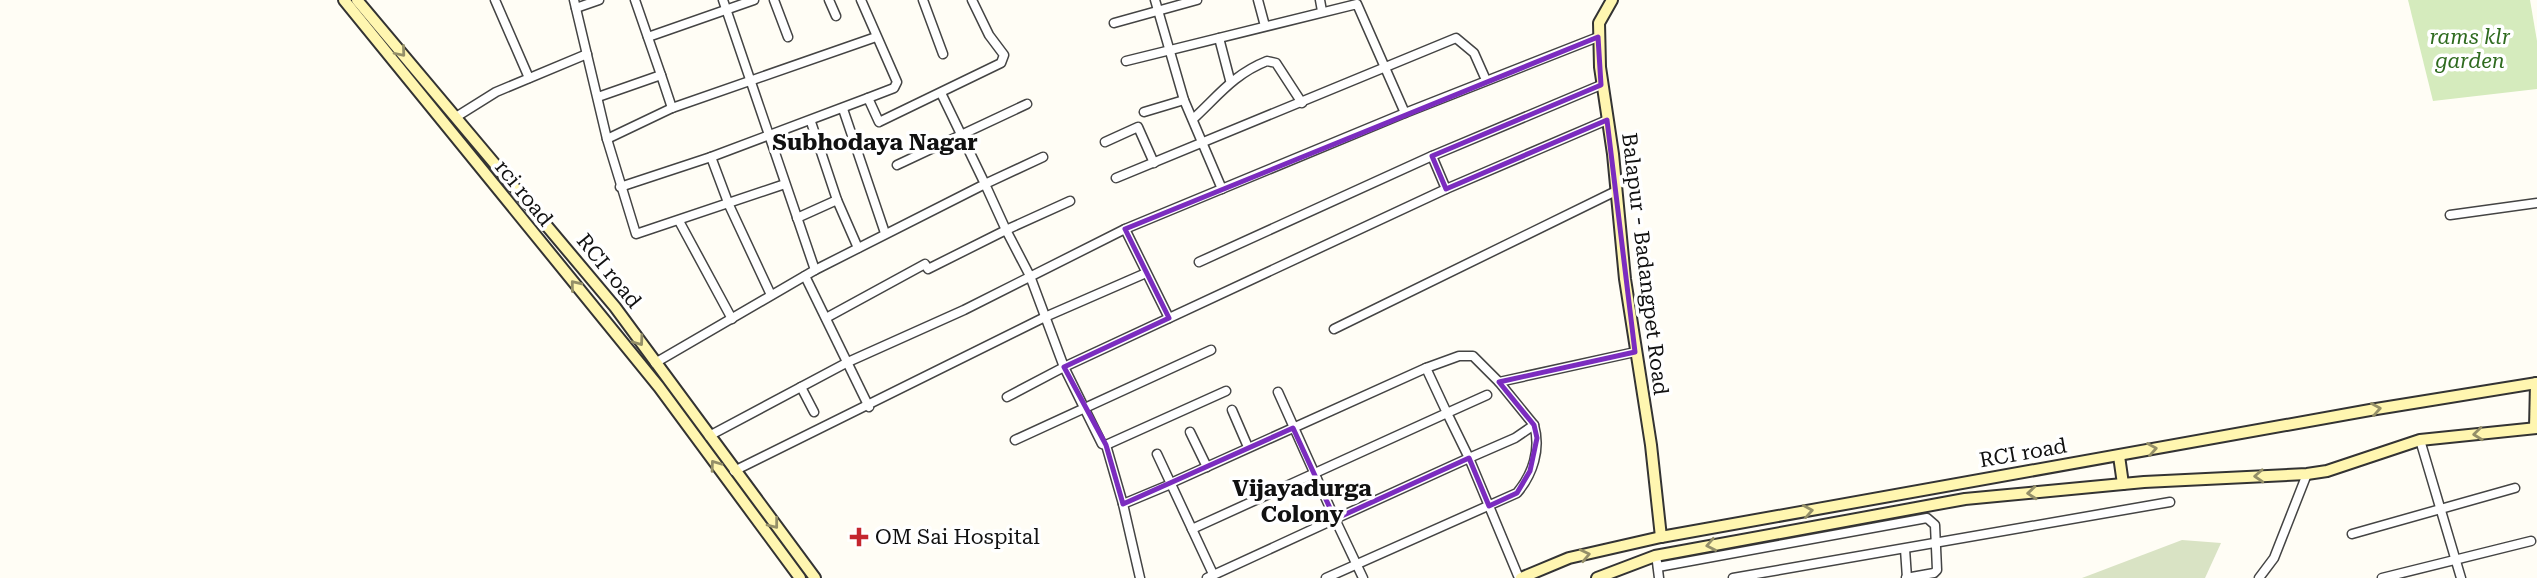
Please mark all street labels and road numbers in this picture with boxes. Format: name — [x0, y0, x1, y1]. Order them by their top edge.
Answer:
street label: Balapur - Badangpet Road — [1617, 132, 1673, 397]
street label: rci road — [490, 155, 558, 231]
street label: RCI road — [572, 229, 647, 313]
street label: RCI road — [1977, 433, 2069, 473]

